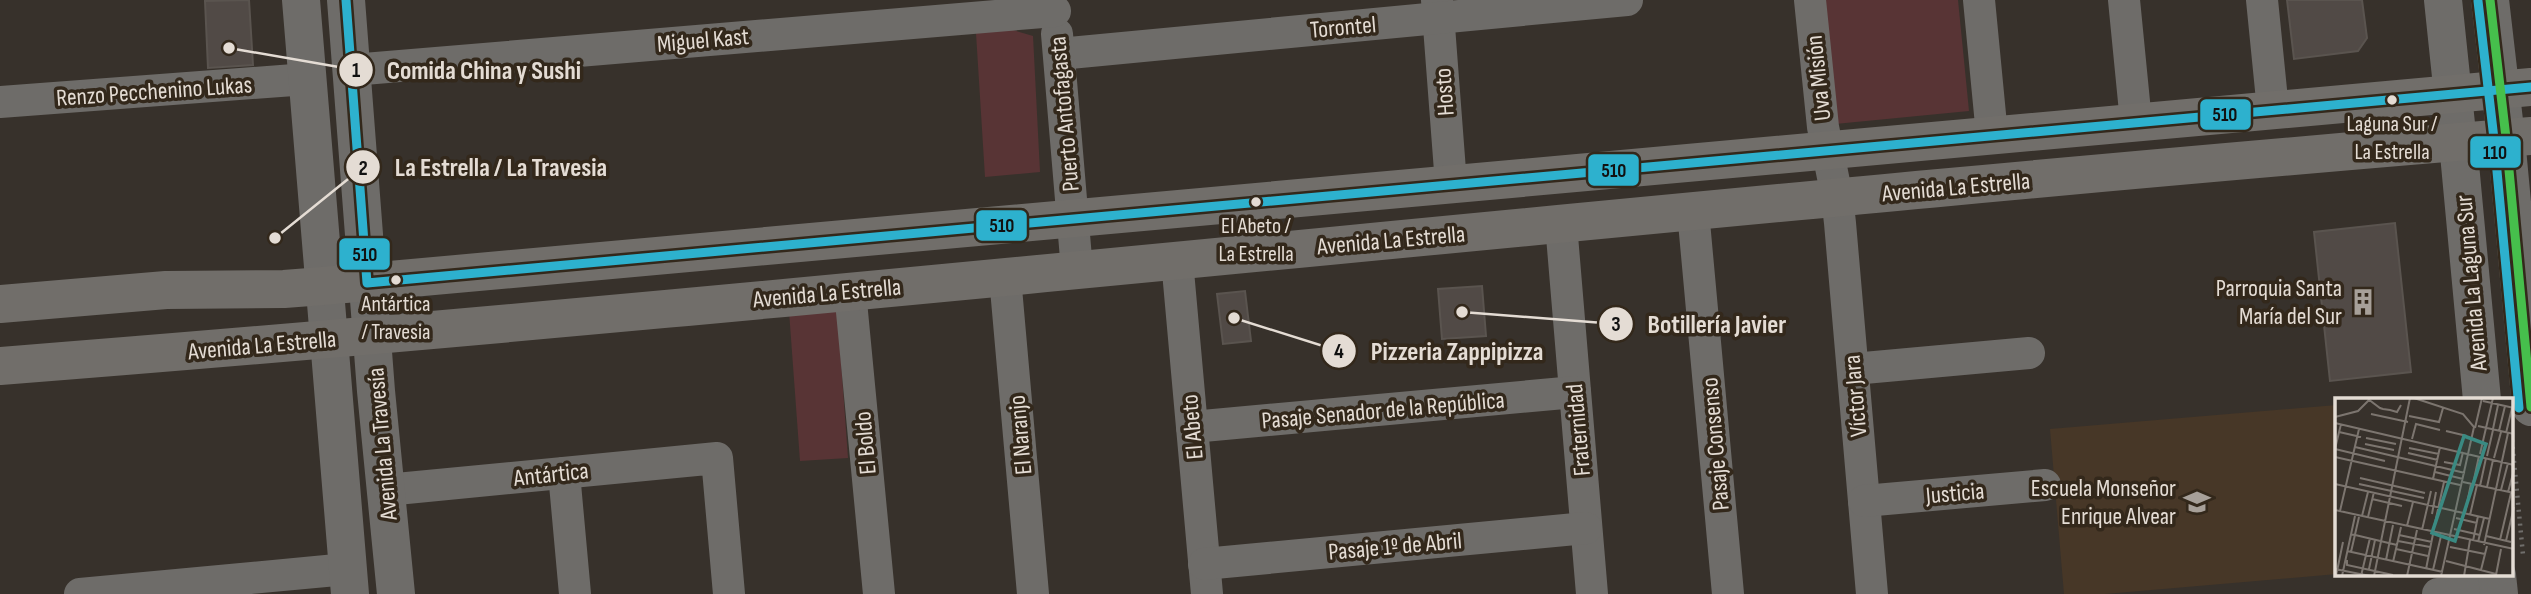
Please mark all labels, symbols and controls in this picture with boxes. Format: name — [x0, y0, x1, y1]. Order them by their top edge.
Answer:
street label: Torontel — [1309, 10, 1377, 45]
street label: Miguel Kast — [656, 22, 750, 59]
street label: Uva Misión — [1800, 34, 1837, 122]
street label: Puerto Antofagasta — [1043, 35, 1086, 193]
callout: Comida China y Sushi — [338, 46, 596, 93]
text: Comida China y Sushi — [387, 56, 581, 87]
text: 1 — [352, 58, 360, 83]
street label: Hosto — [1428, 67, 1461, 117]
street label: Renzo Pecchenino Lukas — [55, 70, 253, 113]
marker: Laguna Sur / La Estrella — [2385, 93, 2399, 107]
line badge: 510 — [2199, 98, 2252, 131]
text: 510 — [2213, 104, 2237, 127]
place label: Laguna Sur / La Estrella — [2347, 111, 2438, 166]
line badge: 110 — [2469, 135, 2522, 169]
text: 110 — [2483, 142, 2507, 165]
callout: La Estrella / La Travesia — [346, 144, 621, 191]
text: La Estrella / La Travesia — [395, 153, 607, 184]
line badge: 510 — [1587, 153, 1640, 187]
text: 2 — [358, 156, 368, 181]
text: 510 — [1602, 160, 1626, 183]
street label: Avenida La Estrella — [1880, 167, 2031, 209]
street label: Avenida La Laguna Sur — [2449, 194, 2494, 373]
marker: El Abeto / La Estrella — [1249, 195, 1263, 209]
line badge: 510 — [975, 209, 1028, 242]
place label: El Abeto / La Estrella — [1218, 213, 1294, 268]
text: 510 — [990, 215, 1014, 238]
street label: Avenida La Estrella — [1315, 220, 1466, 262]
line badge: 510 — [338, 237, 391, 271]
text: 510 — [353, 244, 377, 267]
marker: Antártica / Travesia — [389, 273, 403, 287]
street label: Avenida La Estrella — [751, 273, 902, 315]
place label: Parroquia Santa María del Sur — [2216, 274, 2342, 331]
building icon: Parroquia Santa María del Sur — [2348, 287, 2378, 317]
place label: Antártica / Travesia — [361, 291, 431, 346]
callout: Botillería Javier — [1598, 300, 1800, 347]
text: Botillería Javier — [1648, 310, 1786, 341]
text: 3 — [1611, 312, 1621, 337]
street label: Avenida La Estrella — [186, 325, 337, 367]
callout: Pizzeria Zappipizza — [1321, 327, 1557, 374]
text: Pizzeria Zappipizza — [1371, 337, 1543, 368]
text: 4 — [1334, 339, 1344, 364]
street label: Víctor Jara — [1837, 354, 1874, 438]
street label: Avenida La Travesía — [361, 366, 404, 522]
street label: Pasaje Consenso — [1695, 376, 1736, 512]
street label: Fraternidad — [1560, 383, 1597, 477]
street label: Pasaje Senador de la República — [1260, 385, 1506, 436]
street label: El Abeto — [1175, 393, 1210, 461]
street label: El Naranjo — [1003, 394, 1038, 476]
inset map — [2335, 398, 2514, 576]
street label: El Boldo — [848, 410, 883, 476]
street label: Antártica — [511, 456, 590, 493]
place label: Escuela Monseñor Enrique Alvear — [2031, 474, 2176, 531]
street label: Justicia — [1924, 476, 1986, 511]
school or university icon: Escuela Monseñor Enrique Alvear — [2182, 487, 2212, 517]
street label: Pasaje 1º de Abril — [1327, 526, 1463, 567]

